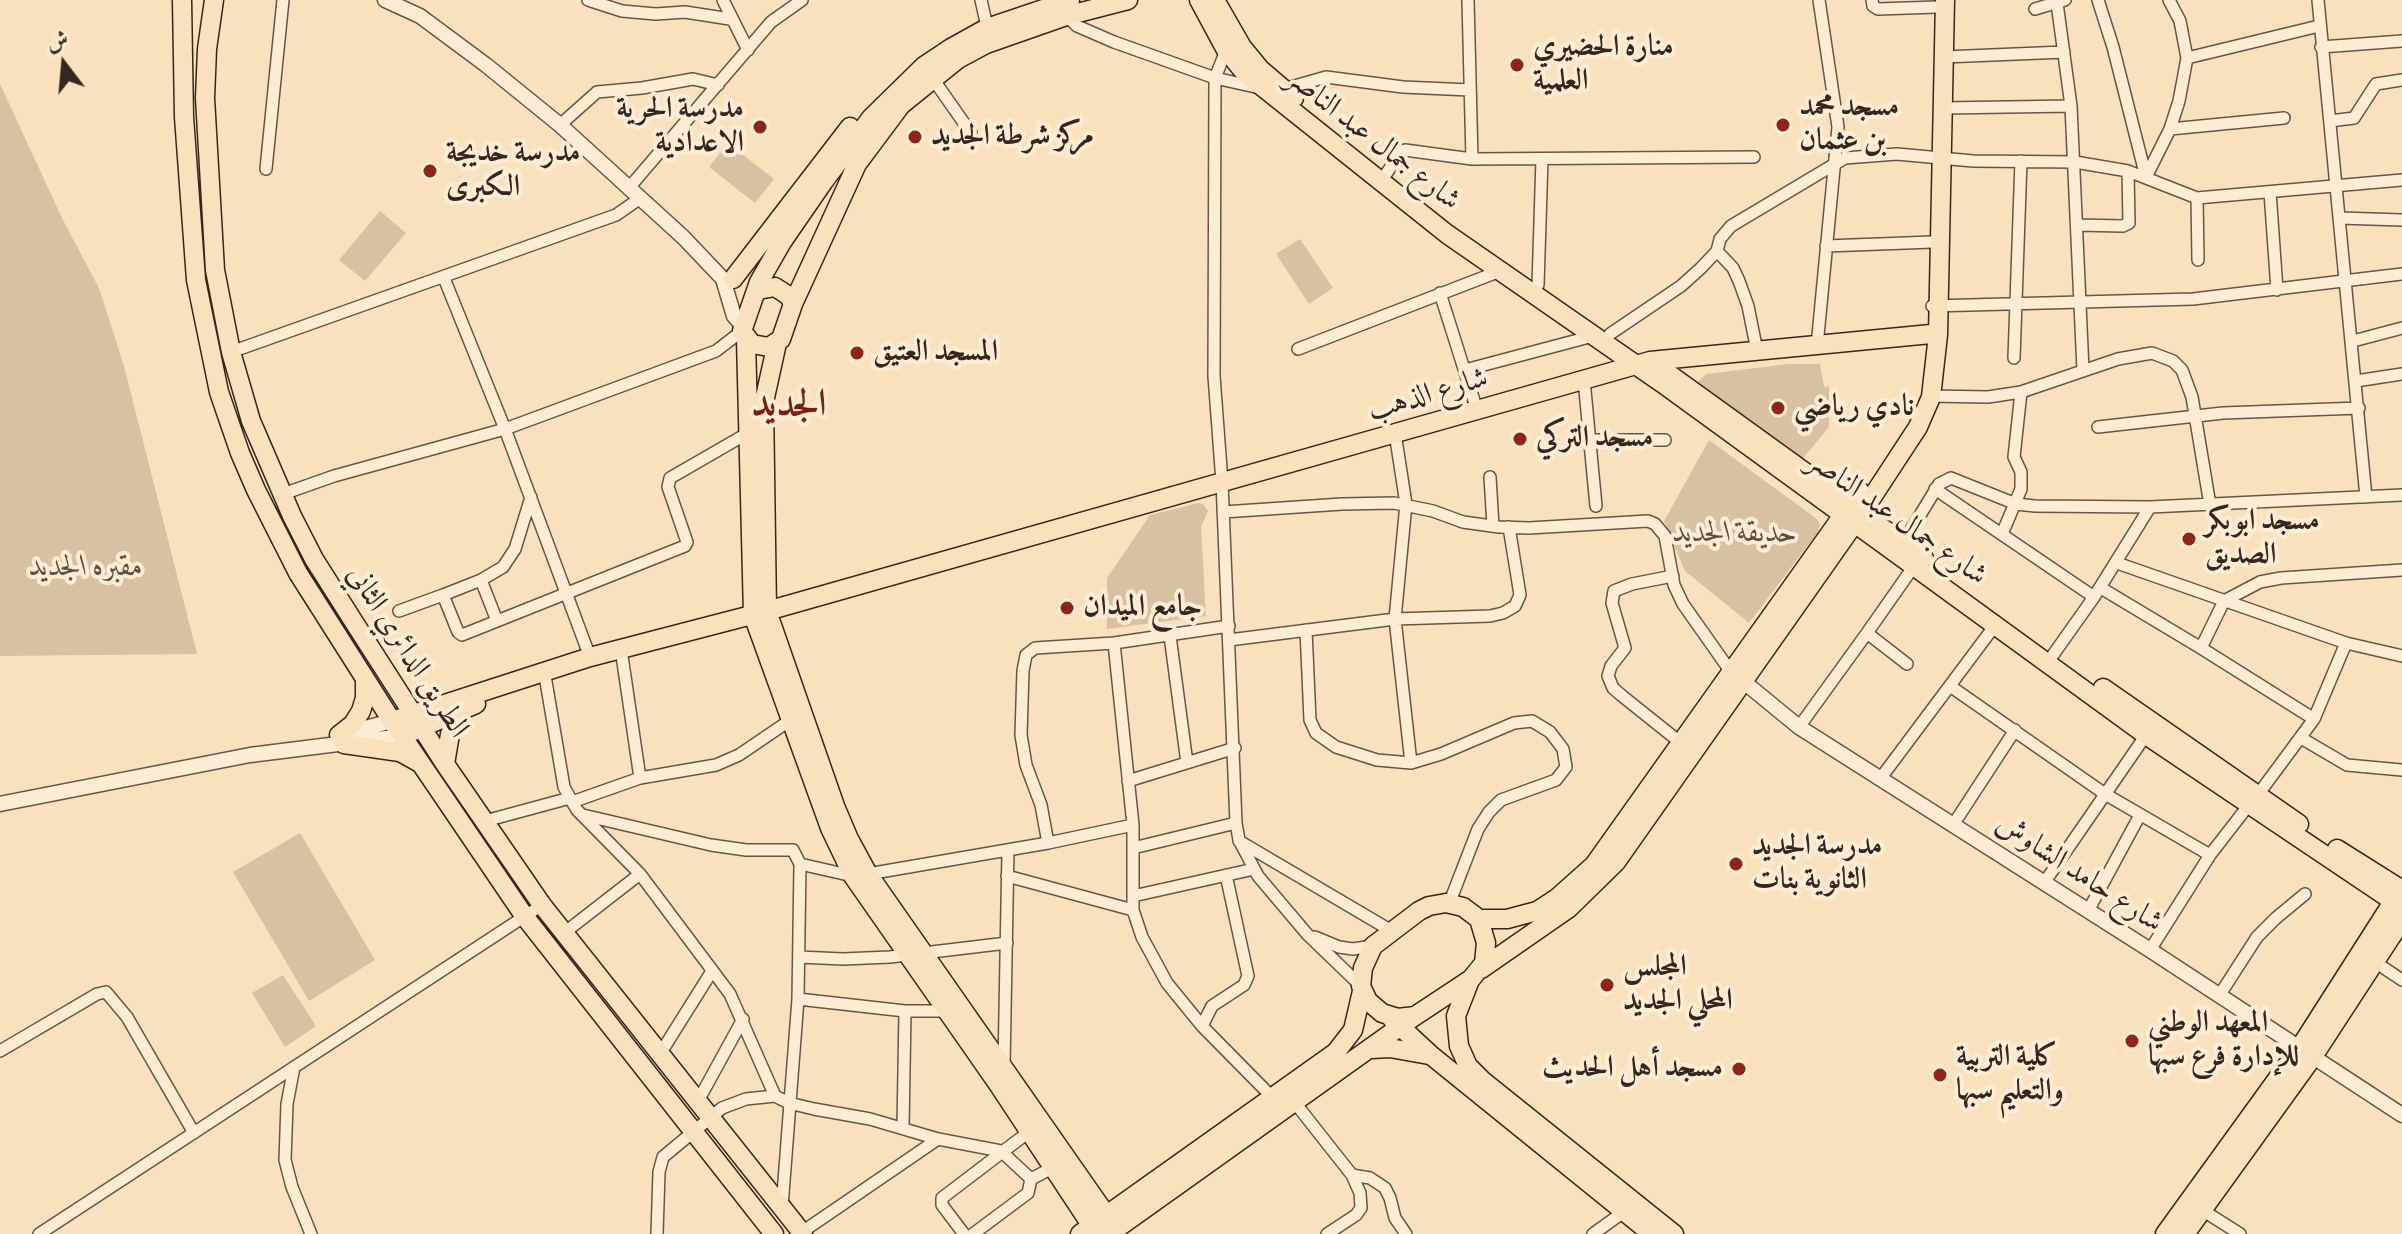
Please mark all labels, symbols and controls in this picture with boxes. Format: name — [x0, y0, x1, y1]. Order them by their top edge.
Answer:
north arrow — [24, 24, 104, 104]
text: ش — [43, 24, 72, 58]
place label: منارة الحضيري العلمية — [1533, 30, 1674, 100]
marker: منارة الحضيري العلمية — [1508, 56, 1526, 74]
street label: شارع جمال عبد الناصر — [1279, 61, 1467, 219]
place label: مسجد محمد بن عثمان — [1799, 90, 1899, 160]
place label: مدرسة الحرية الاعدادية — [616, 92, 744, 162]
marker: مسجد محمد بن عثمان — [1774, 116, 1792, 134]
marker: مدرسة الحرية الاعدادية — [751, 118, 769, 136]
place label: مركز شرطة الجديد — [931, 119, 1094, 155]
marker: مركز شرطة الجديد — [906, 128, 924, 146]
place label: مدرسة خديجة الكبرى — [446, 136, 580, 206]
marker: مدرسة خديجة الكبرى — [421, 162, 439, 180]
place label: المسجد العتيق — [873, 335, 998, 371]
marker: المسجد العتيق — [848, 344, 866, 362]
street label: شارع الذهب — [1364, 361, 1492, 429]
district label: الجديد — [752, 383, 826, 429]
place label: نادي رياضي — [1794, 390, 1914, 426]
marker: نادي رياضي — [1769, 399, 1787, 417]
place label: مسجد التركي — [1536, 421, 1653, 457]
marker: مسجد التركي — [1511, 430, 1529, 448]
street label: شارع جمال عبد الناصر — [1800, 444, 1994, 594]
place label: مسجد ابوبكر الصديق — [2205, 504, 2320, 574]
park label: حديقة الجديد — [1673, 516, 1797, 552]
marker: مسجد ابوبكر الصديق — [2180, 530, 2198, 548]
park label: مقبره الجديد — [29, 550, 143, 586]
street label: الطريق الدائري الثاني — [338, 559, 476, 745]
place label: جامع الميدان — [1083, 590, 1202, 626]
marker: جامع الميدان — [1058, 599, 1076, 617]
street label: شارع حامد الشاوش — [1989, 807, 2169, 941]
place label: مدرسة الجديد الثانوية بنات — [1752, 829, 1882, 900]
marker: مدرسة الجديد الثانوية بنات — [1727, 855, 1745, 873]
place label: المجلس المحلي الجديد — [1623, 950, 1733, 1020]
marker: المجلس المحلي الجديد — [1598, 976, 1616, 994]
place label: المعهد الوطني للإدارة فرع سبها — [2148, 1006, 2299, 1076]
marker: المعهد الوطني للإدارة فرع سبها — [2123, 1032, 2141, 1050]
place label: كلية التربية والتعليم سبها — [1956, 1040, 2064, 1110]
place label: مسجد أهل الحديث — [1542, 1051, 1723, 1087]
marker: مسجد أهل الحديث — [1730, 1060, 1748, 1078]
marker: كلية التربية والتعليم سبها — [1931, 1066, 1949, 1084]

